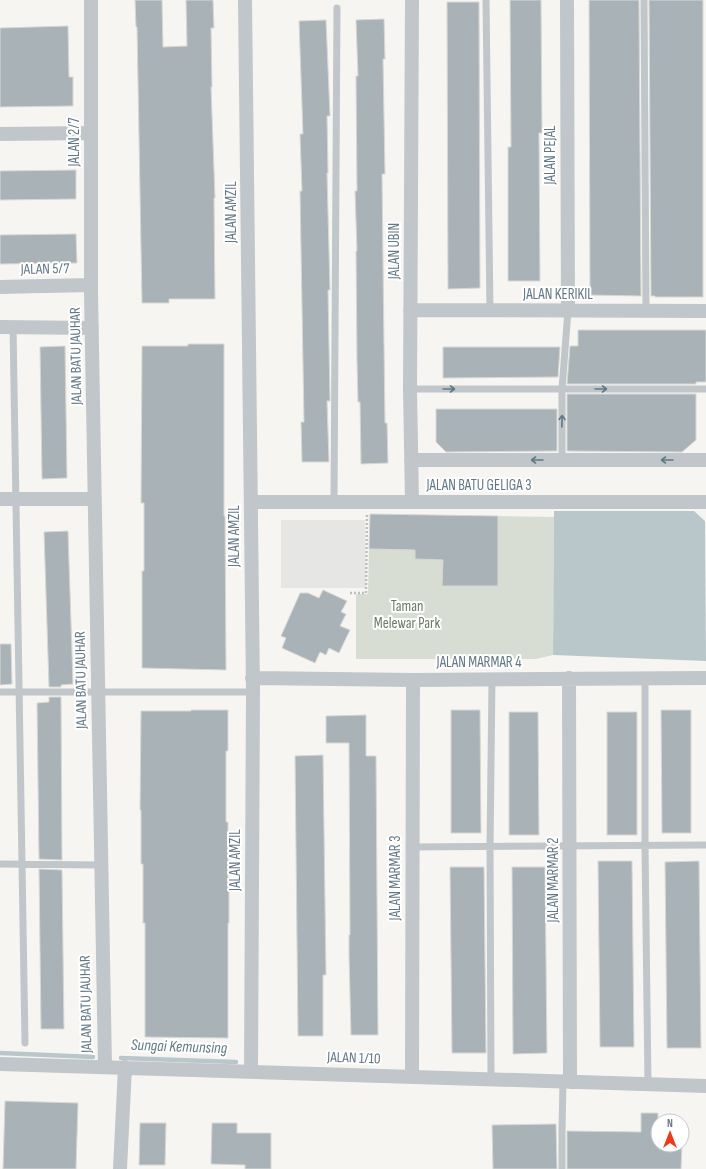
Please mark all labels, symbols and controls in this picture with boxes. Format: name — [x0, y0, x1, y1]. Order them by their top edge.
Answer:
street label: JALAN 2/7 — [65, 117, 84, 168]
street label: JALAN PEJAL — [541, 125, 560, 186]
street label: JALAN AMZIL — [222, 181, 241, 244]
street label: JALAN UBIN — [385, 223, 404, 280]
street label: JALAN 5/7 — [20, 259, 69, 279]
street label: JALAN KERIKIL — [522, 285, 593, 304]
street label: JALAN BATU JAUHAR — [66, 307, 86, 406]
one-way arrow — [442, 385, 455, 393]
one-way arrow — [594, 385, 607, 393]
one-way arrow — [558, 415, 566, 428]
one-way arrow — [531, 456, 544, 464]
one-way arrow — [661, 456, 674, 464]
street label: JALAN BATU GELIGA 3 — [426, 476, 531, 495]
street label: JALAN AMZIL — [225, 505, 244, 568]
park label: Taman Melewar Park — [374, 597, 440, 633]
street label: JALAN BATU JAUHAR — [71, 631, 91, 730]
street label: JALAN MARMAR 4 — [436, 653, 521, 672]
street label: JALAN AMZIL — [226, 829, 245, 892]
street label: JALAN MARMAR 3 — [386, 836, 405, 921]
street label: JALAN MARMAR 2 — [544, 838, 563, 923]
street label: JALAN BATU JAUHAR — [76, 955, 96, 1054]
water label: Sungai Kemunsing — [130, 1036, 228, 1058]
street label: JALAN 1/10 — [326, 1048, 381, 1068]
north arrow — [650, 1113, 690, 1153]
text: N — [667, 1117, 673, 1130]

